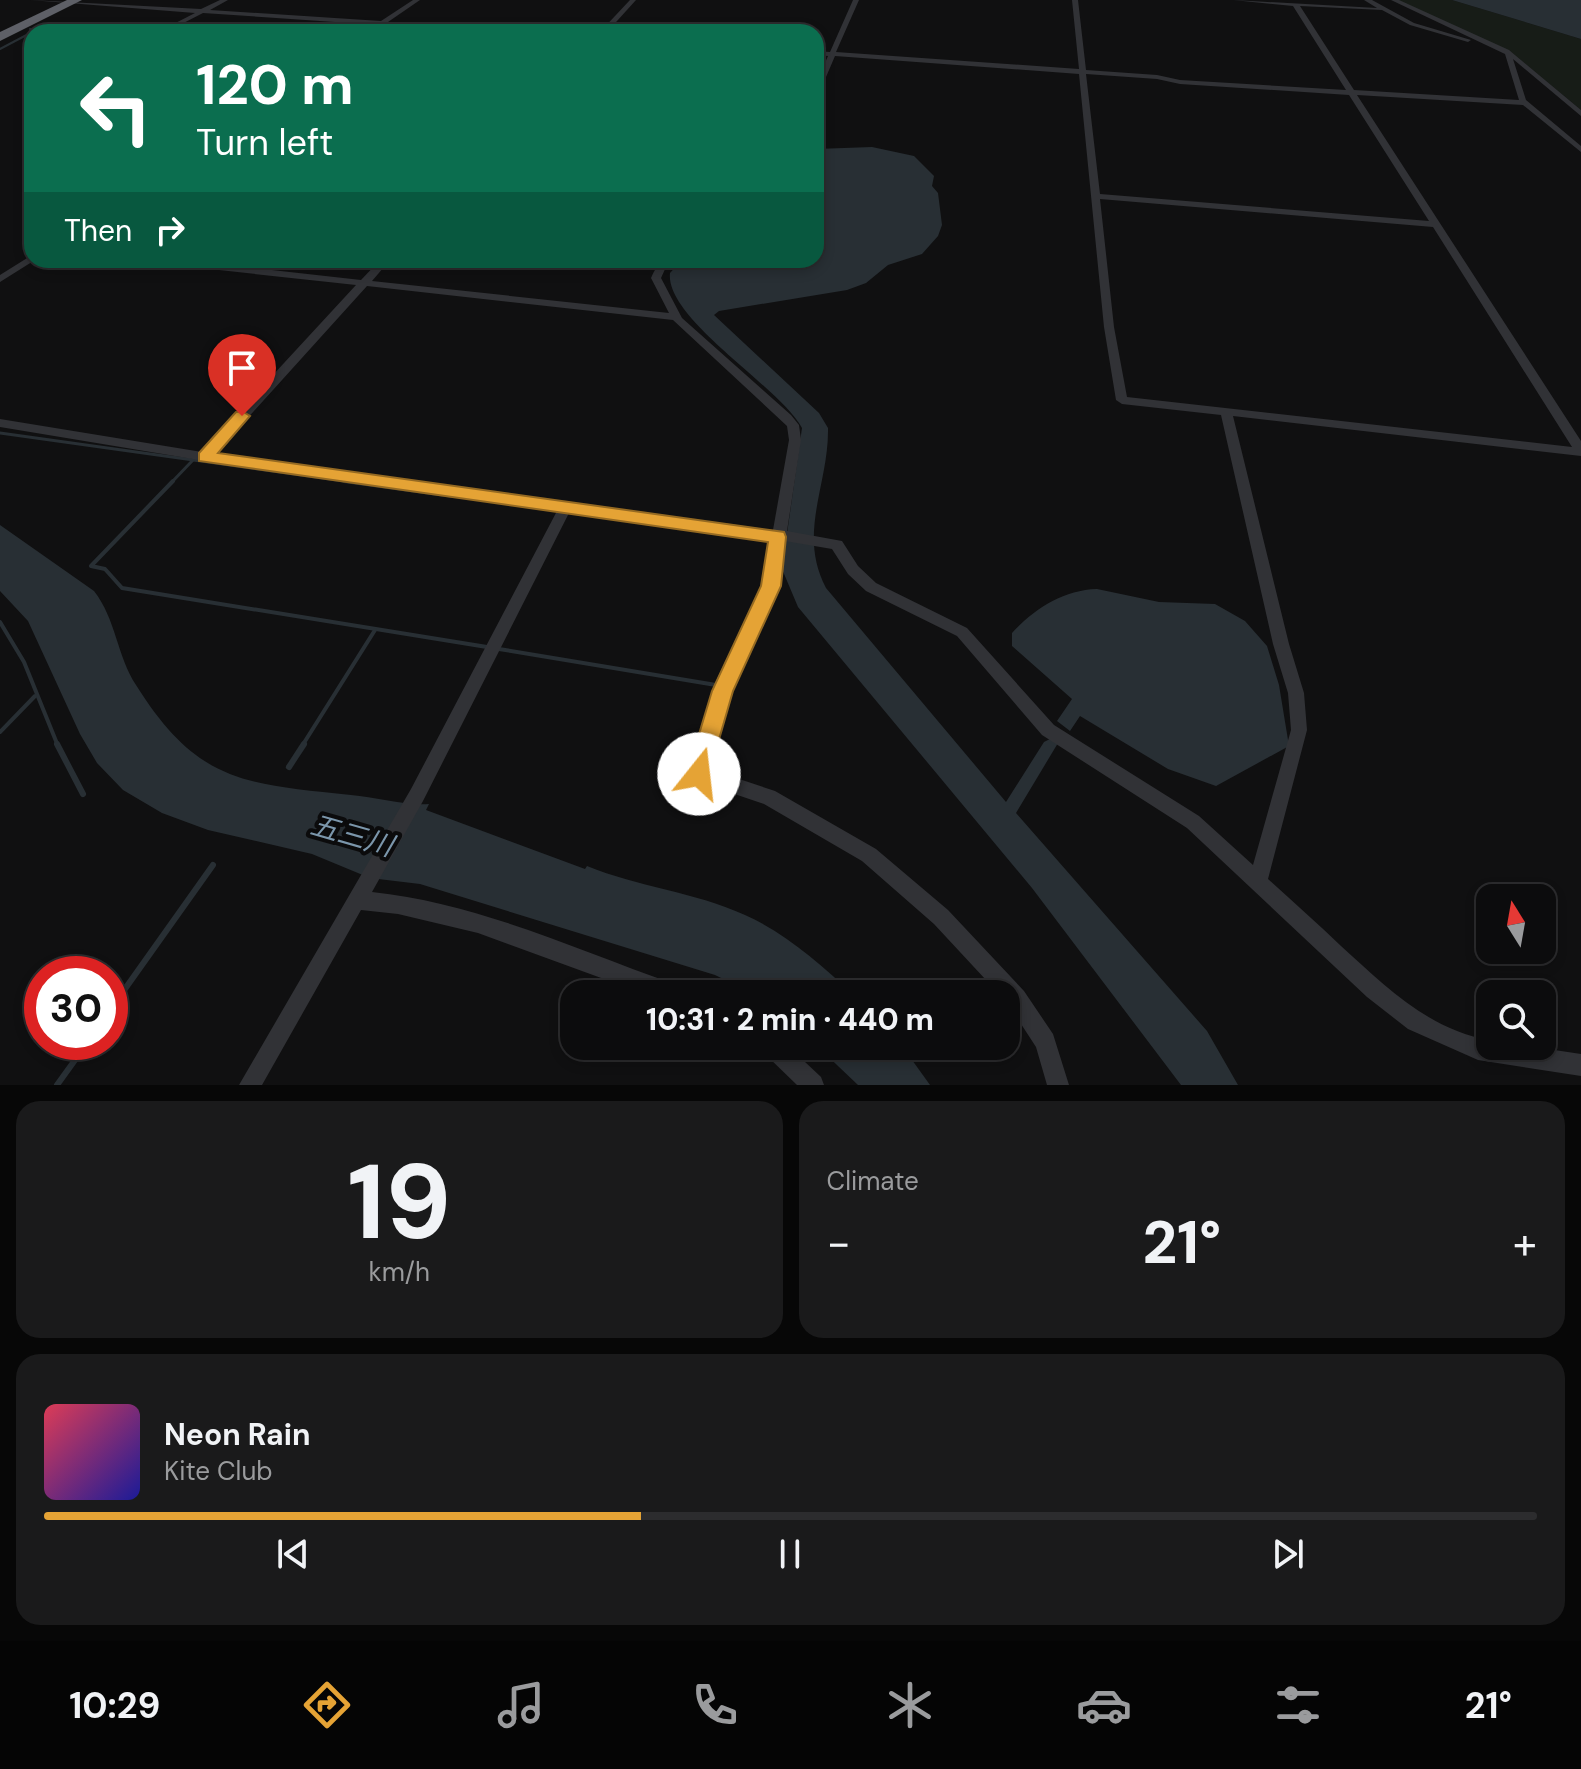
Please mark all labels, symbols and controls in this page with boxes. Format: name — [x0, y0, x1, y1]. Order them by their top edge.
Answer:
text: 120 m — [196, 48, 354, 121]
icon: left — [64, 56, 168, 160]
text: Turn left — [196, 119, 333, 166]
icon: right — [148, 208, 192, 252]
text: Then — [64, 211, 132, 250]
pin — [208, 334, 276, 416]
icon: arrive — [220, 346, 264, 390]
position arrow — [657, 732, 741, 816]
water label: 五三川 — [306, 806, 400, 866]
north arrow — [1476, 884, 1556, 964]
map controls — [1476, 884, 1556, 1060]
speed limit sign: 30 — [24, 956, 128, 1060]
button: search — [1476, 980, 1556, 1060]
text: 10:31 · 2 min · 440 m — [646, 1000, 934, 1039]
text: 19 — [347, 1135, 451, 1270]
text: Climate — [827, 1164, 919, 1198]
text: 21° — [1142, 1203, 1221, 1282]
text: − — [827, 1214, 851, 1272]
text: + — [1513, 1214, 1537, 1272]
text: km/h — [369, 1255, 430, 1289]
text: Neon Rain — [164, 1415, 310, 1454]
text: Kite Club — [164, 1454, 273, 1488]
icon: previous — [271, 1532, 315, 1576]
icon: pause — [768, 1532, 812, 1576]
icon: next — [1266, 1532, 1310, 1576]
icon: directions — [299, 1677, 355, 1733]
icon: music — [493, 1677, 549, 1733]
icon: phone — [687, 1677, 743, 1733]
icon: climate — [882, 1677, 938, 1733]
icon: car — [1076, 1677, 1132, 1733]
icon: filters — [1270, 1677, 1326, 1733]
text: 10:29 — [69, 1682, 160, 1729]
text: 21° — [1465, 1682, 1512, 1729]

